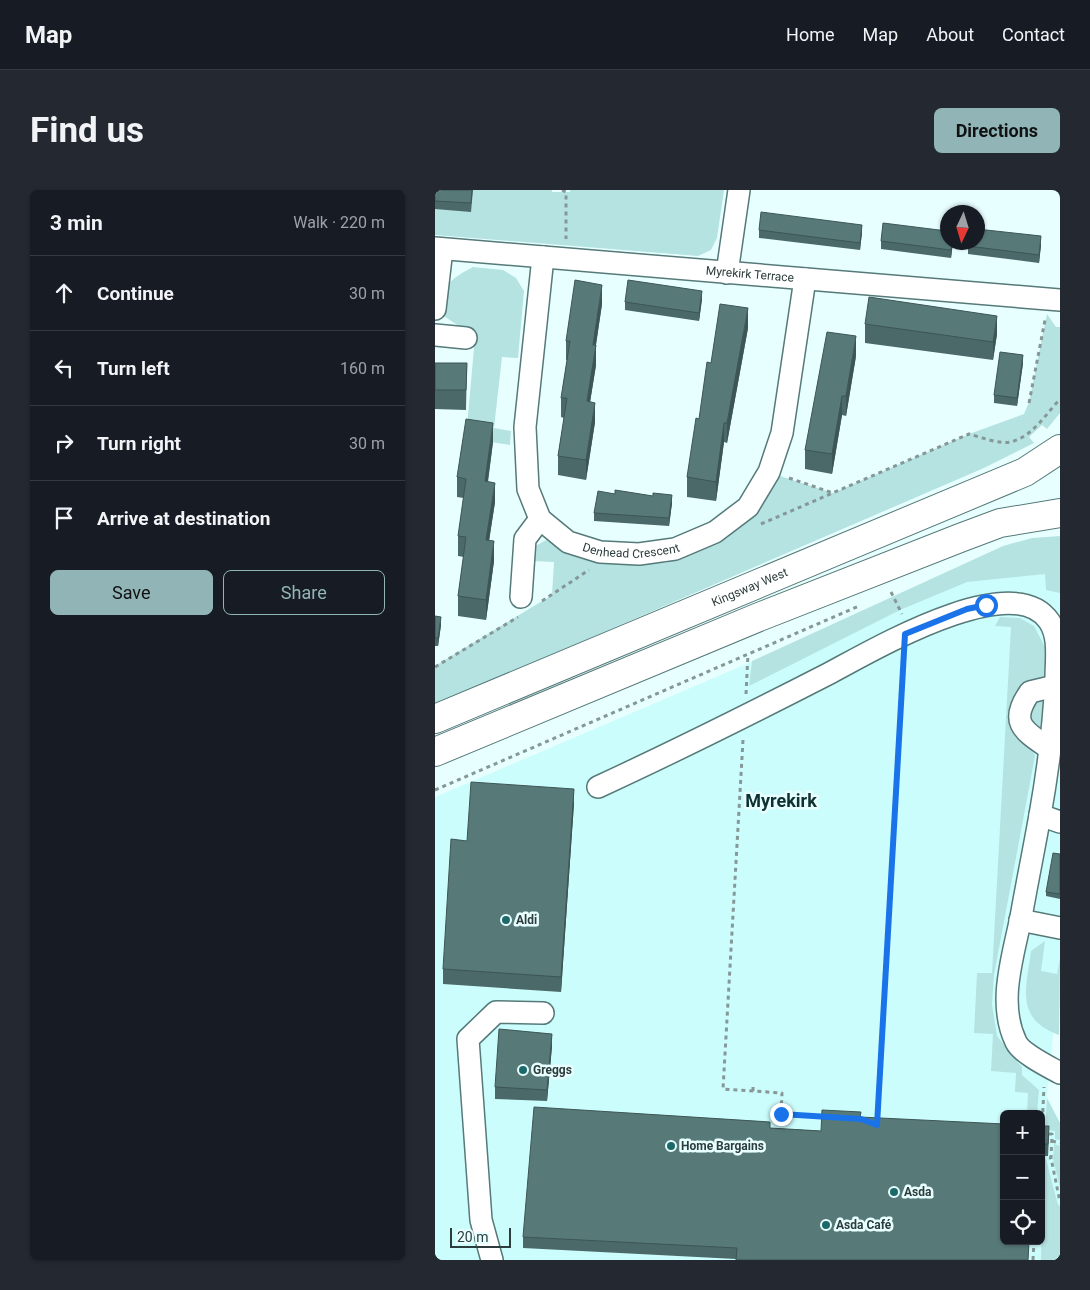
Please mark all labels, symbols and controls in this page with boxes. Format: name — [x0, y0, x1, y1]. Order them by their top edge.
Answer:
text: Map — [25, 21, 72, 49]
text: Home — [786, 24, 835, 45]
text: Map — [863, 24, 898, 45]
text: About — [926, 24, 974, 45]
text: Contact — [1002, 24, 1065, 45]
button: Directions — [934, 108, 1060, 153]
text: Find us — [30, 110, 144, 151]
north arrow — [940, 205, 985, 250]
text: 3 min — [50, 211, 103, 235]
text: Walk · 220 m — [293, 213, 385, 232]
street label: Myrekirk Terrace — [705, 264, 795, 285]
icon: ahead — [50, 279, 78, 307]
text: Continue — [97, 282, 174, 305]
text: 30 m — [349, 284, 385, 303]
icon: left — [50, 354, 78, 382]
text: Turn left — [97, 357, 170, 380]
text: 160 m — [340, 359, 385, 378]
icon: right — [50, 429, 78, 457]
text: Turn right — [97, 432, 181, 455]
text: 30 m — [349, 434, 385, 453]
icon: arrive — [50, 504, 78, 532]
text: Arrive at destination — [97, 507, 270, 530]
street label: Denhead Crescent — [581, 540, 682, 561]
street label: Kingsway West — [709, 565, 790, 609]
button: Save — [50, 570, 213, 615]
button: Share — [223, 570, 385, 615]
route start — [975, 594, 998, 617]
district label: Myrekirk — [745, 790, 817, 811]
place label: Aldi — [516, 913, 537, 927]
marker: Aldi — [500, 914, 512, 926]
place label: Greggs — [533, 1063, 572, 1077]
marker: Greggs — [517, 1064, 529, 1076]
route end — [770, 1103, 793, 1126]
map controls — [1000, 1110, 1045, 1245]
button: + — [1000, 1110, 1045, 1155]
place label: Home Bargains — [681, 1139, 764, 1153]
marker: Home Bargains — [665, 1140, 677, 1152]
button: − — [1000, 1155, 1045, 1200]
place label: Asda — [904, 1185, 932, 1199]
marker: Asda — [888, 1186, 900, 1198]
button: locate — [1000, 1200, 1045, 1245]
place label: Asda Café — [836, 1218, 892, 1232]
marker: Asda Café — [820, 1219, 832, 1231]
scale bar — [450, 1225, 511, 1248]
text: 20 m — [457, 1229, 489, 1245]

